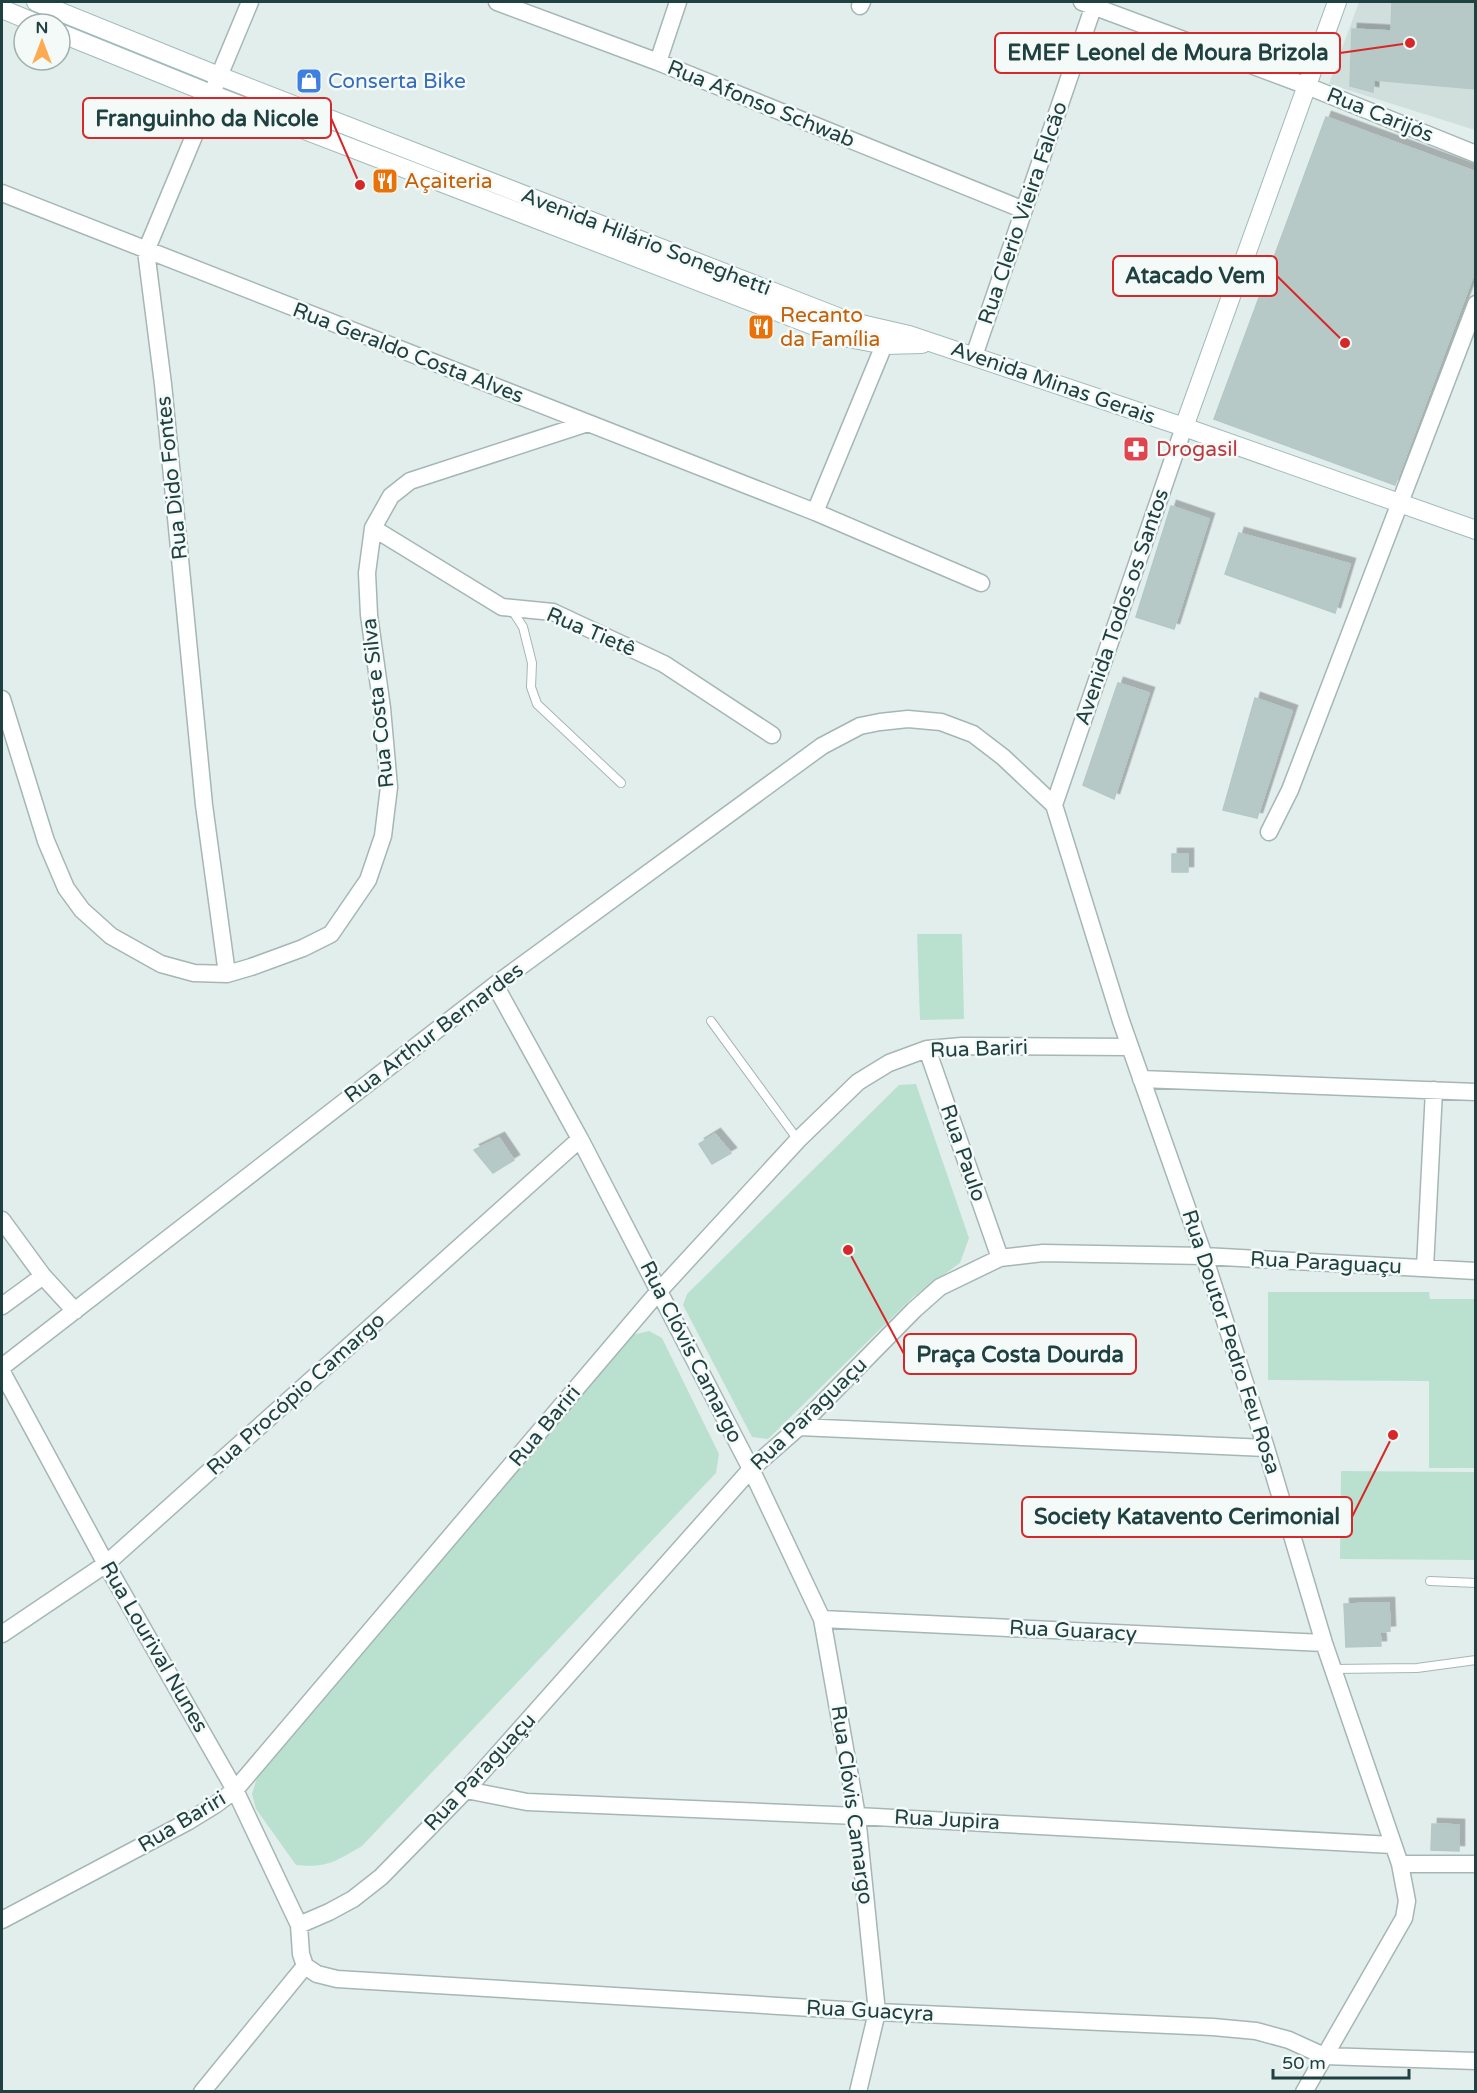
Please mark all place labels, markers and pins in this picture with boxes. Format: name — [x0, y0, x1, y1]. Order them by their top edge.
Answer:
callout: EMEF Leonel de Moura Brizola — [995, 33, 1340, 73]
shop icon: Conserta Bike — [294, 66, 324, 96]
place label: Conserta Bike — [328, 69, 466, 94]
callout: Franguinho da Nicole — [83, 98, 331, 138]
restaurant icon: Açaiteria — [370, 166, 400, 196]
place label: Açaiteria — [404, 169, 492, 194]
callout: Atacado Vem — [1113, 256, 1277, 296]
place label: Recanto da Família — [780, 303, 880, 352]
restaurant icon: Recanto da Família — [746, 312, 776, 342]
pharmacy icon: Drogasil — [1121, 434, 1151, 464]
place label: Drogasil — [1156, 437, 1238, 462]
callout: Praça Costa Dourda — [904, 1334, 1136, 1374]
callout: Society Katavento Cerimonial — [1022, 1497, 1352, 1537]

